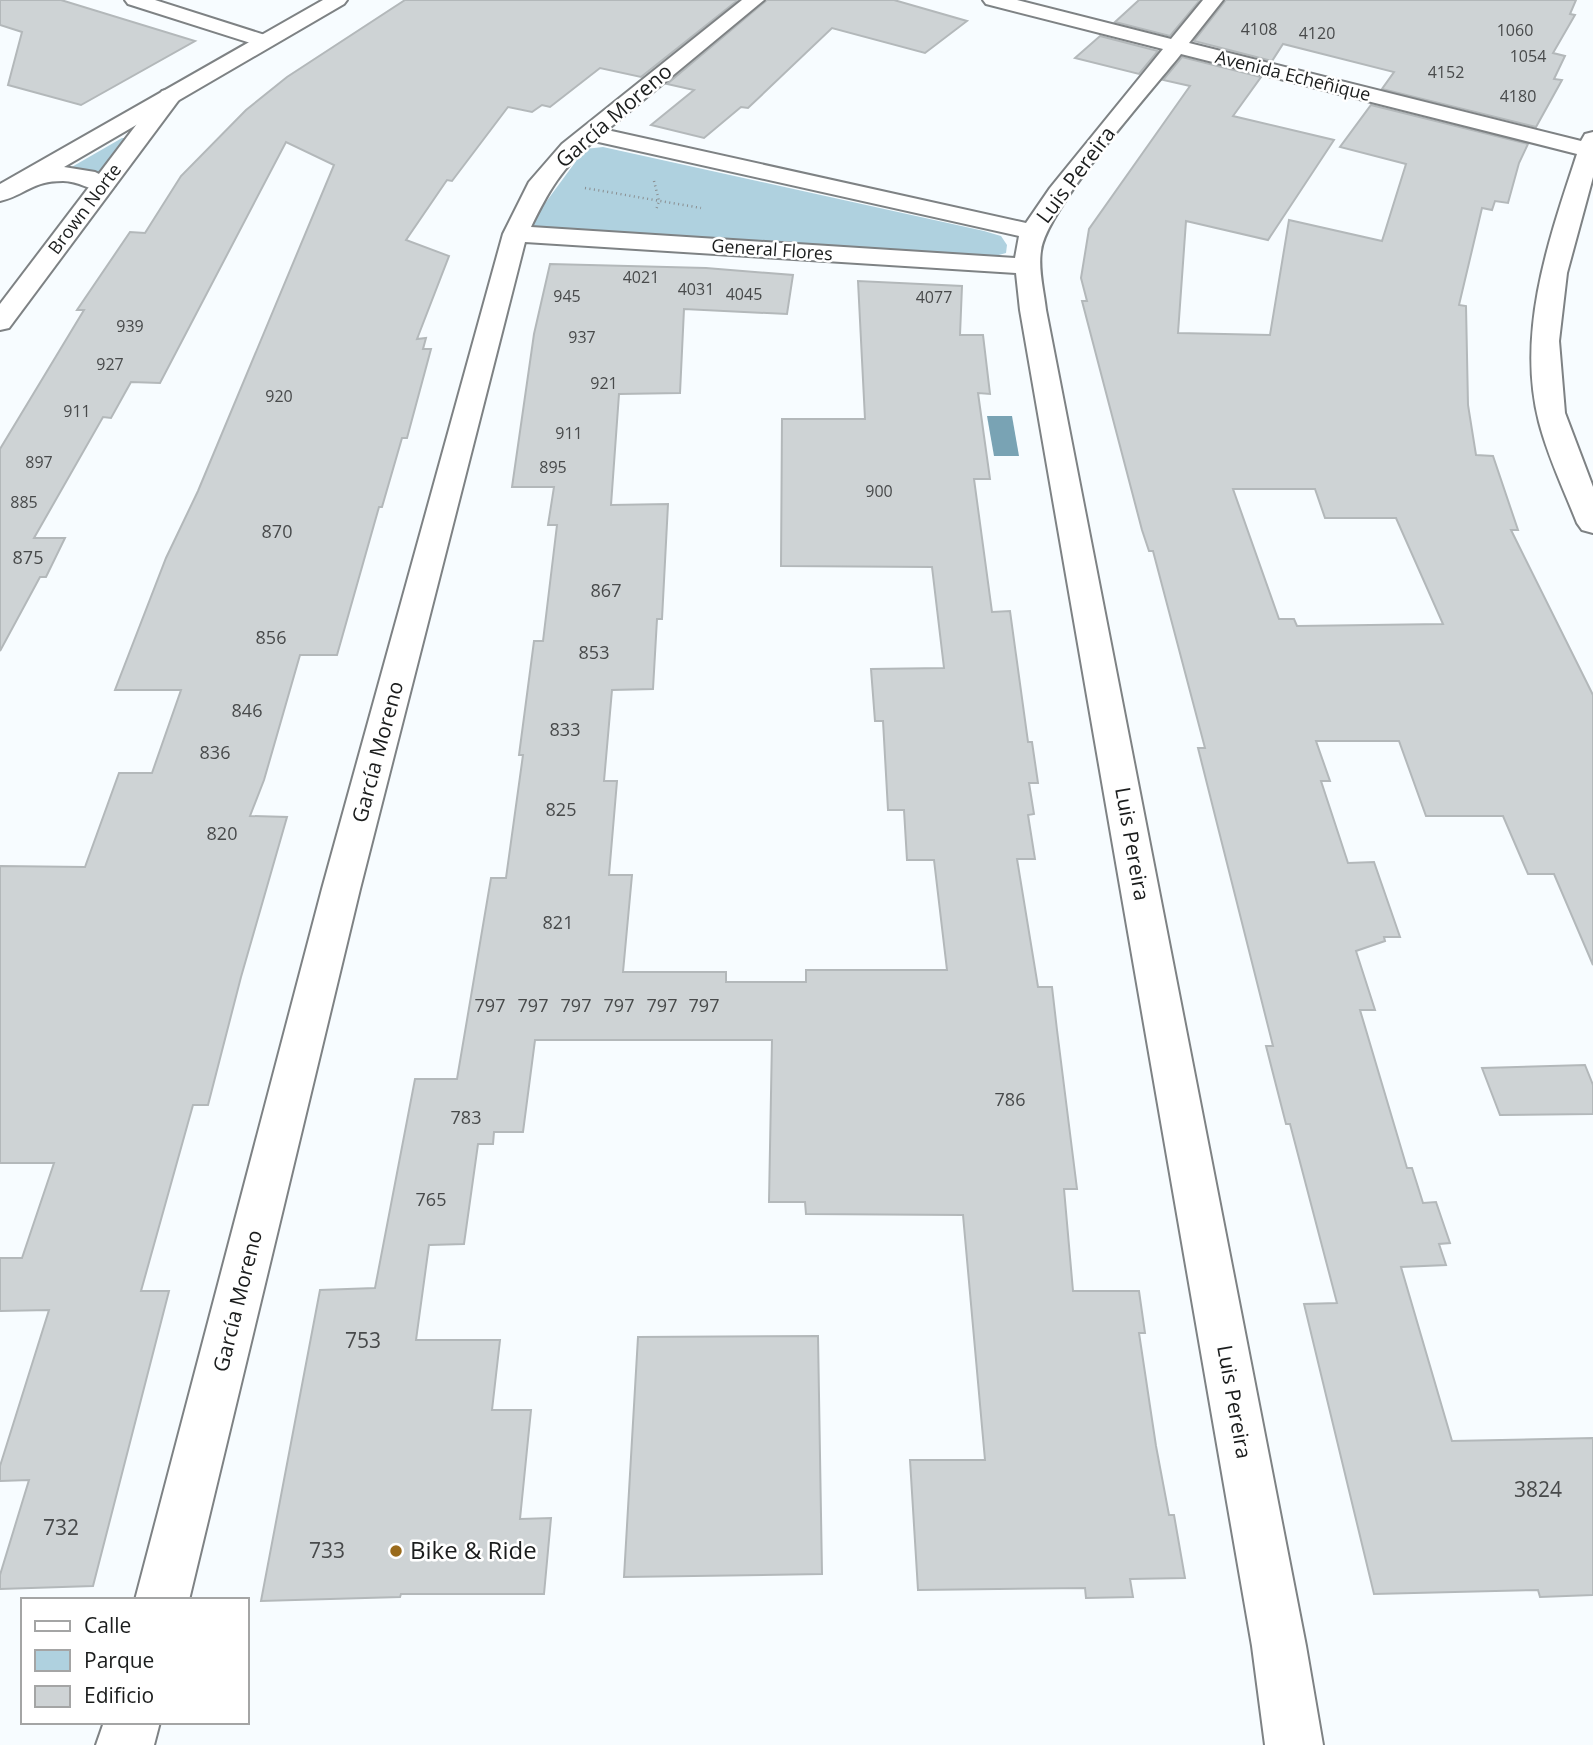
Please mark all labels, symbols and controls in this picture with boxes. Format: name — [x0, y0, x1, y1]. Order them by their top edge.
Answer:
house number: 4108 — [1241, 18, 1277, 40]
house number: 1060 — [1497, 19, 1533, 41]
house number: 4120 — [1299, 22, 1335, 44]
street label: Avenida Echeñique — [1213, 44, 1373, 106]
house number: 1054 — [1510, 45, 1546, 67]
street label: García Moreno — [549, 57, 677, 174]
house number: 4152 — [1428, 61, 1464, 83]
house number: 4180 — [1500, 85, 1536, 107]
street label: Luis Pereira — [1029, 120, 1121, 229]
street label: Brown Norte — [42, 158, 126, 259]
street label: General Flores — [711, 233, 834, 265]
house number: 4021 — [623, 266, 659, 288]
house number: 4031 — [678, 278, 714, 300]
house number: 4045 — [726, 283, 762, 305]
house number: 945 — [553, 285, 581, 307]
house number: 4077 — [916, 286, 952, 308]
house number: 939 — [116, 315, 144, 337]
house number: 937 — [568, 326, 596, 348]
house number: 927 — [96, 353, 124, 375]
house number: 921 — [590, 372, 618, 394]
house number: 920 — [265, 385, 293, 407]
house number: 911 — [63, 400, 91, 422]
house number: 911 — [555, 422, 583, 444]
house number: 897 — [25, 451, 53, 473]
house number: 895 — [539, 456, 567, 478]
house number: 900 — [865, 480, 893, 502]
house number: 885 — [10, 491, 38, 513]
house number: 870 — [262, 519, 292, 543]
house number: 875 — [13, 545, 43, 569]
house number: 867 — [591, 578, 621, 602]
house number: 856 — [256, 625, 286, 649]
house number: 853 — [579, 640, 609, 664]
street label: García Moreno — [345, 678, 409, 826]
house number: 846 — [232, 698, 262, 722]
house number: 833 — [550, 717, 580, 741]
house number: 836 — [200, 740, 230, 764]
street label: Luis Pereira — [1109, 785, 1157, 903]
house number: 825 — [546, 797, 576, 821]
house number: 820 — [207, 821, 237, 845]
house number: 821 — [543, 910, 573, 934]
house number: 797 — [475, 993, 505, 1017]
house number: 797 — [518, 993, 548, 1017]
house number: 797 — [561, 993, 591, 1017]
house number: 797 — [604, 993, 634, 1017]
house number: 797 — [647, 993, 677, 1017]
house number: 797 — [689, 993, 719, 1017]
house number: 786 — [995, 1087, 1025, 1111]
house number: 783 — [451, 1105, 481, 1129]
house number: 765 — [416, 1187, 446, 1211]
street label: García Moreno — [206, 1227, 268, 1375]
house number: 753 — [345, 1326, 381, 1354]
street label: Luis Pereira — [1211, 1343, 1259, 1461]
house number: 3824 — [1514, 1475, 1562, 1503]
house number: 732 — [43, 1513, 79, 1541]
place label: Bike & Ride — [410, 1533, 537, 1566]
house number: 733 — [309, 1536, 345, 1564]
marker: Bike & Ride — [388, 1543, 404, 1559]
legend — [21, 1598, 248, 1724]
text: Calle — [84, 1611, 131, 1639]
text: Parque — [84, 1646, 154, 1674]
text: Edificio — [84, 1681, 154, 1709]

